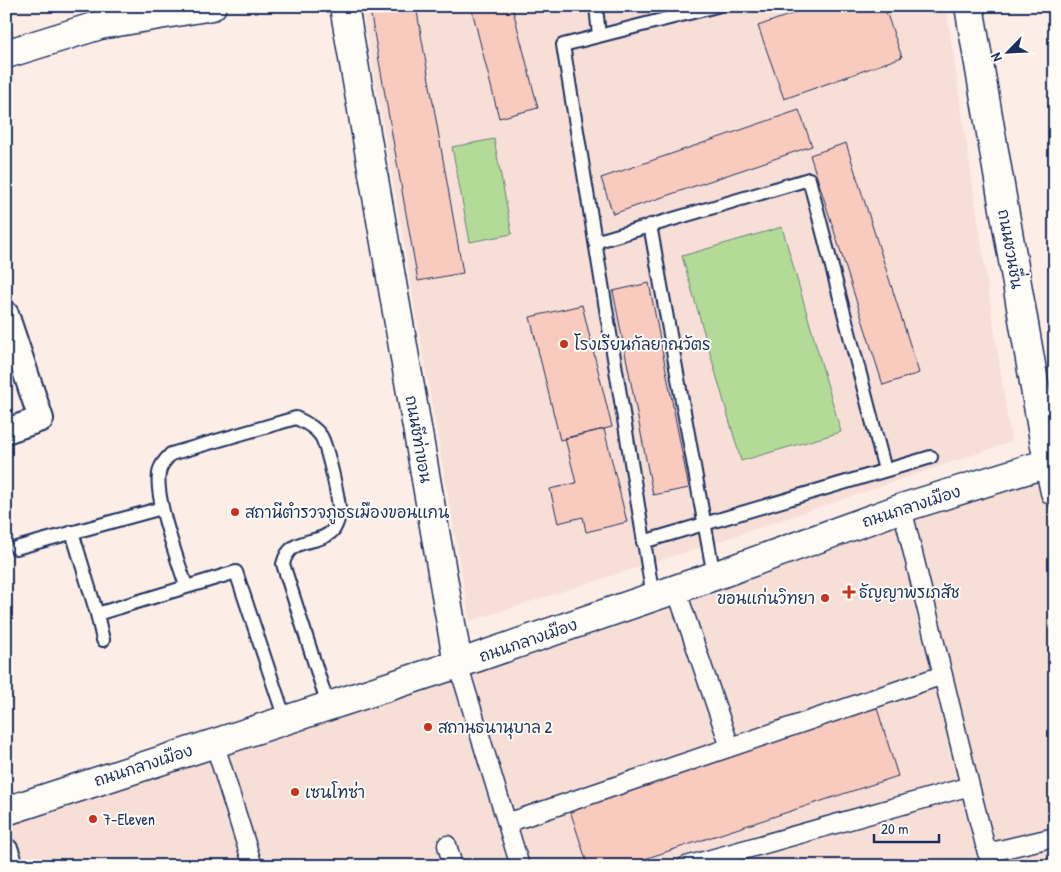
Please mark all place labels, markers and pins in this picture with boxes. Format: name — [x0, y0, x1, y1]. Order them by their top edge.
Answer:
place label: โรงเรียนกัลยาณวัตร — [574, 333, 711, 355]
marker: โรงเรียนกัลยาณวัตร — [558, 338, 570, 350]
place label: สถานีตำรวจภูธรเมืองขอนแกน — [245, 501, 450, 525]
marker: สถานีตำรวจภูธรเมืองขอนแกน — [229, 506, 241, 518]
place label: ธัญญาพรเภสัช — [859, 581, 960, 603]
marker: ธัญญาพรเภสัช — [843, 586, 855, 598]
place label: ขอนแก่นวิทยา — [717, 587, 815, 609]
marker: ขอนแก่นวิทยา — [819, 592, 831, 604]
place label: สถานธนานุบาล 2 — [438, 716, 552, 740]
marker: สถานธนานุบาล 2 — [422, 721, 434, 733]
place label: เซนโทซ่า — [305, 781, 365, 803]
marker: เซนโทซ่า — [289, 786, 301, 798]
place label: 7-Eleven — [103, 808, 155, 830]
marker: 7-Eleven — [87, 813, 99, 825]

